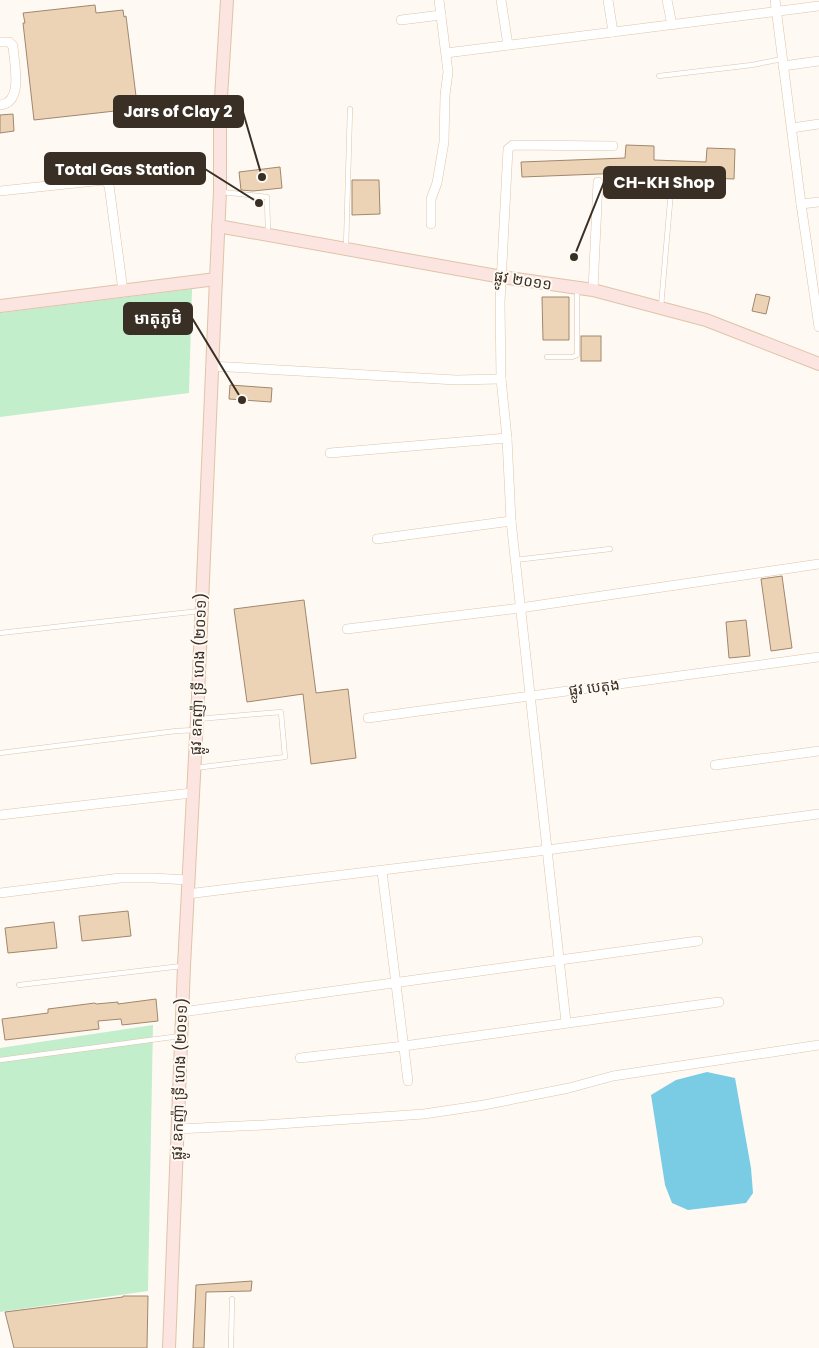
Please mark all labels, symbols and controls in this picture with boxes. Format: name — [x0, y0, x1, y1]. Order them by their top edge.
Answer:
callout: Jars of Clay 2 — [114, 96, 243, 127]
text: Jars of Clay 2 — [123, 100, 233, 123]
callout: Total Gas Station — [45, 153, 205, 184]
text: Total Gas Station — [55, 158, 195, 181]
callout: CH-KH Shop — [604, 167, 725, 198]
text: CH-KH Shop — [613, 171, 715, 194]
street label: ផ្លូវ ២០១១ — [492, 265, 553, 298]
callout: មាតុភូមិ — [124, 303, 192, 334]
text: មាតុភូមិ — [134, 307, 182, 330]
street label: ផ្លូវ ឧកញ៉ា ទ្រី ហេង (២០១១) — [185, 592, 215, 756]
street label: ផ្លូវ បេតុង — [567, 673, 621, 704]
street label: ផ្លូវ ឧកញ៉ា ទ្រី ហេង (២០១១) — [166, 997, 196, 1161]

